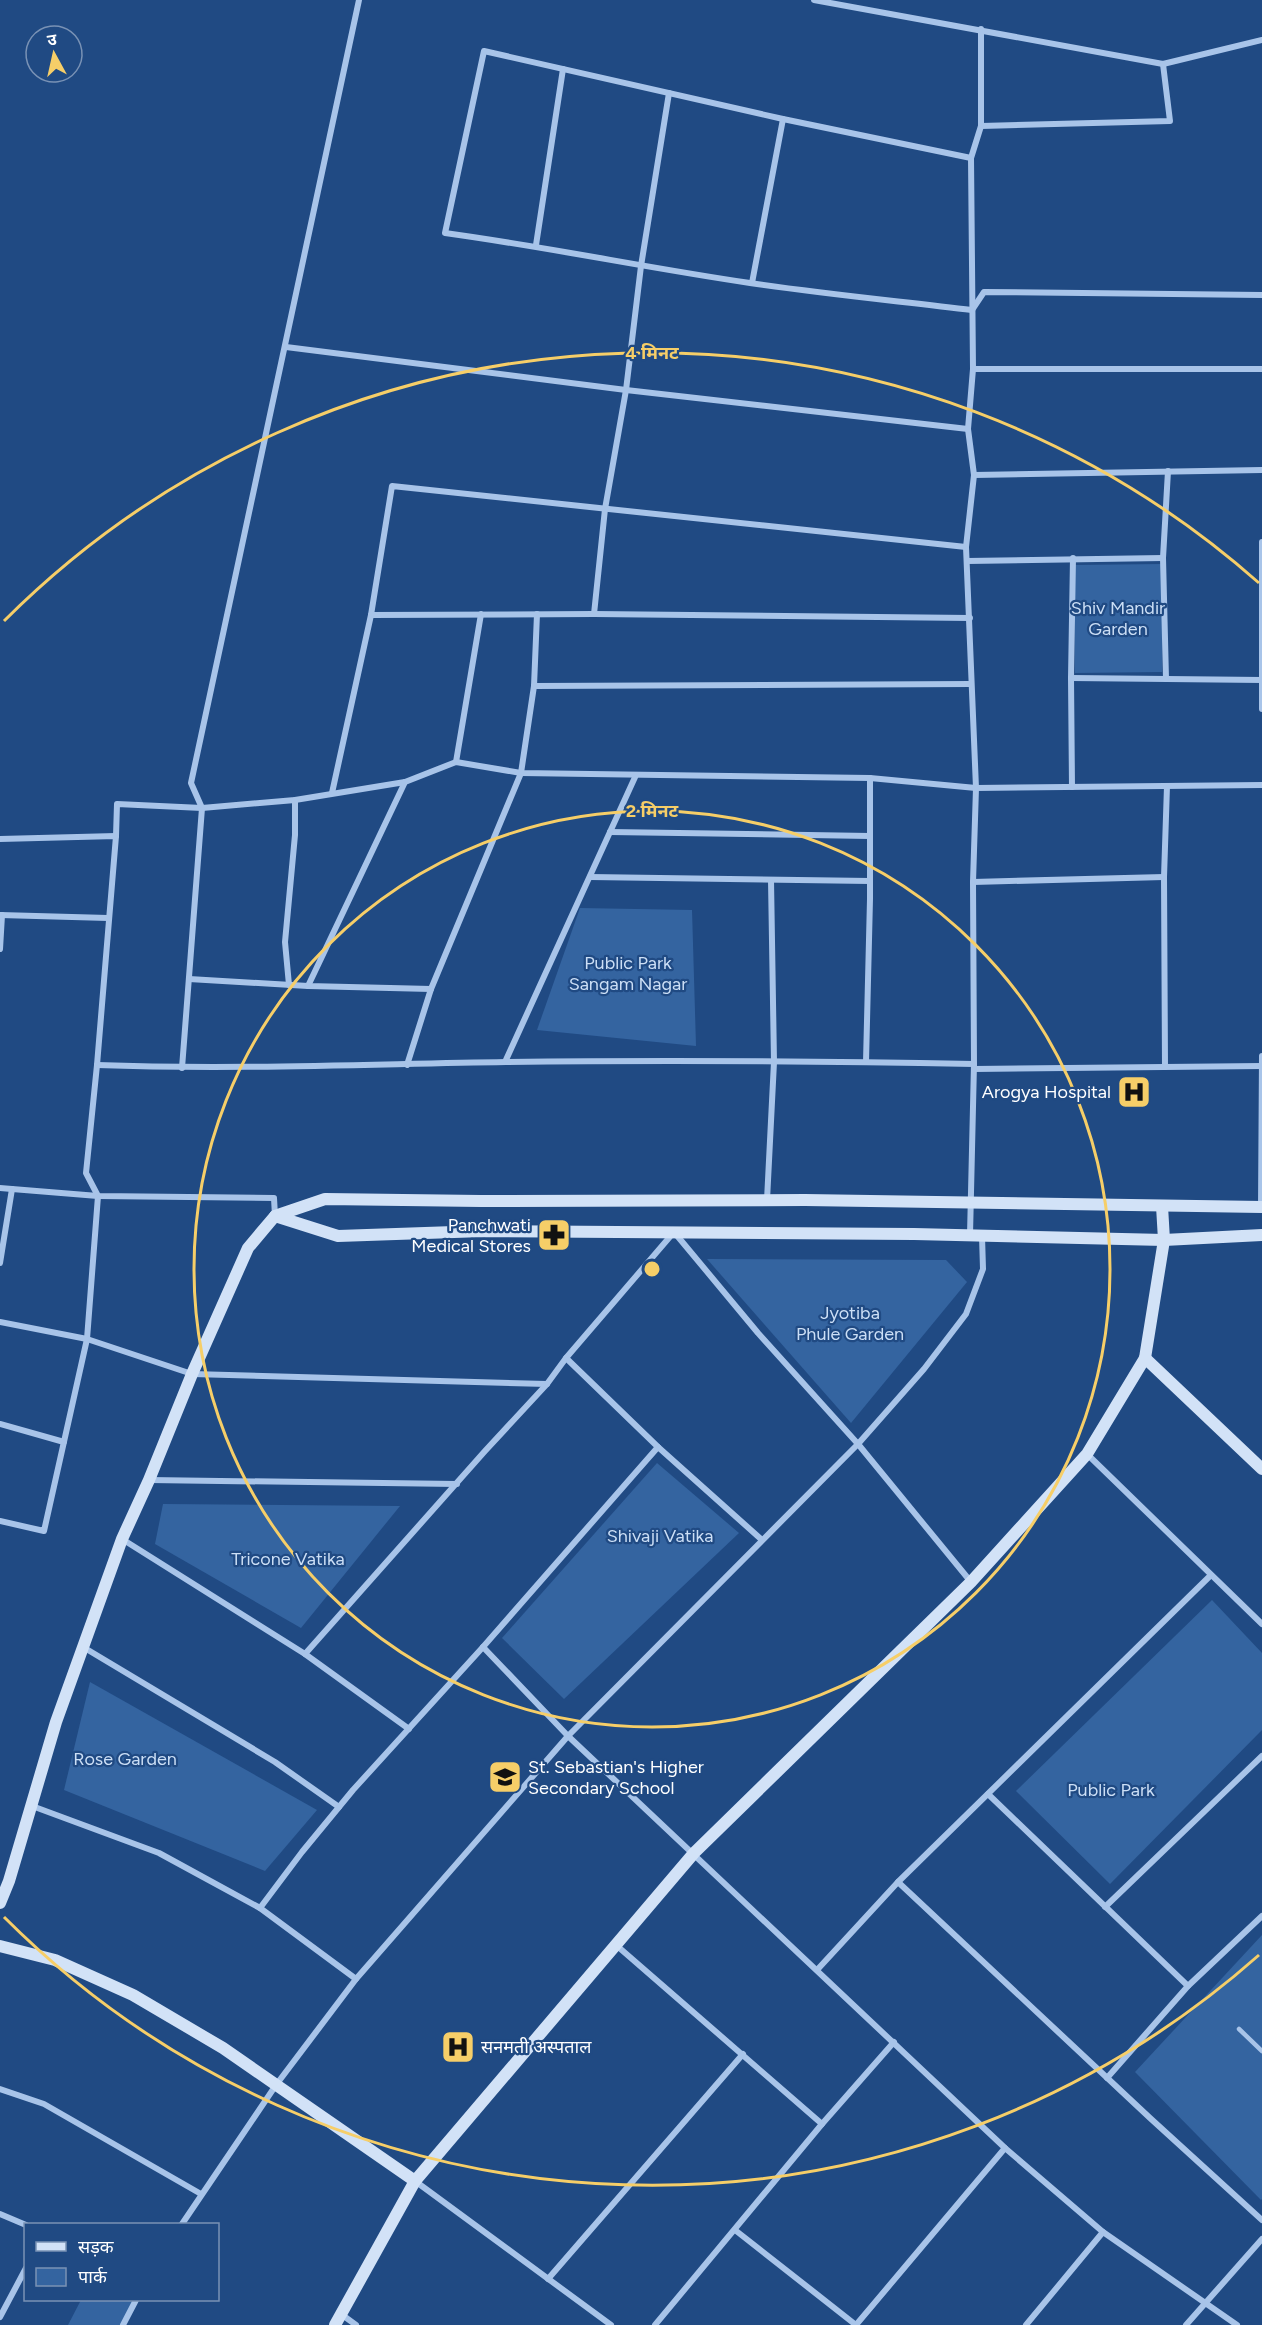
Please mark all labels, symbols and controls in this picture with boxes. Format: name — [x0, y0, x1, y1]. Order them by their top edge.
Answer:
north arrow — [24, 24, 84, 84]
text: उ — [46, 29, 59, 50]
text: 4 मिनट — [625, 342, 679, 364]
park label: Shiv Mandir Garden — [1071, 597, 1165, 640]
text: 2 मिनट — [626, 800, 679, 822]
park label: Public Park Sangam Nagar — [569, 952, 687, 995]
hospital icon: Arogya Hospital — [1116, 1074, 1152, 1110]
place label: Arogya Hospital — [982, 1081, 1111, 1103]
place label: Panchwati Medical Stores — [411, 1214, 531, 1257]
pharmacy icon: Panchwati Medical Stores — [536, 1217, 572, 1253]
centre of rings — [642, 1259, 662, 1279]
park label: Jyotiba Phule Garden — [796, 1302, 904, 1345]
park label: Shivaji Vatika — [607, 1525, 713, 1547]
park label: Tricone Vatika — [231, 1548, 345, 1570]
park label: Rose Garden — [73, 1748, 177, 1770]
place label: St. Sebastian's Higher Secondary School — [528, 1756, 704, 1799]
school or university icon: St. Sebastian's Higher Secondary School — [487, 1759, 523, 1795]
park label: Public Park — [1067, 1779, 1155, 1801]
hospital icon: सनमती अस्पताल — [440, 2029, 476, 2065]
place label: सनमती अस्पताल — [481, 2036, 592, 2058]
legend — [24, 2223, 219, 2301]
text: सड़क — [78, 2236, 115, 2258]
text: पार्क — [78, 2266, 108, 2288]

